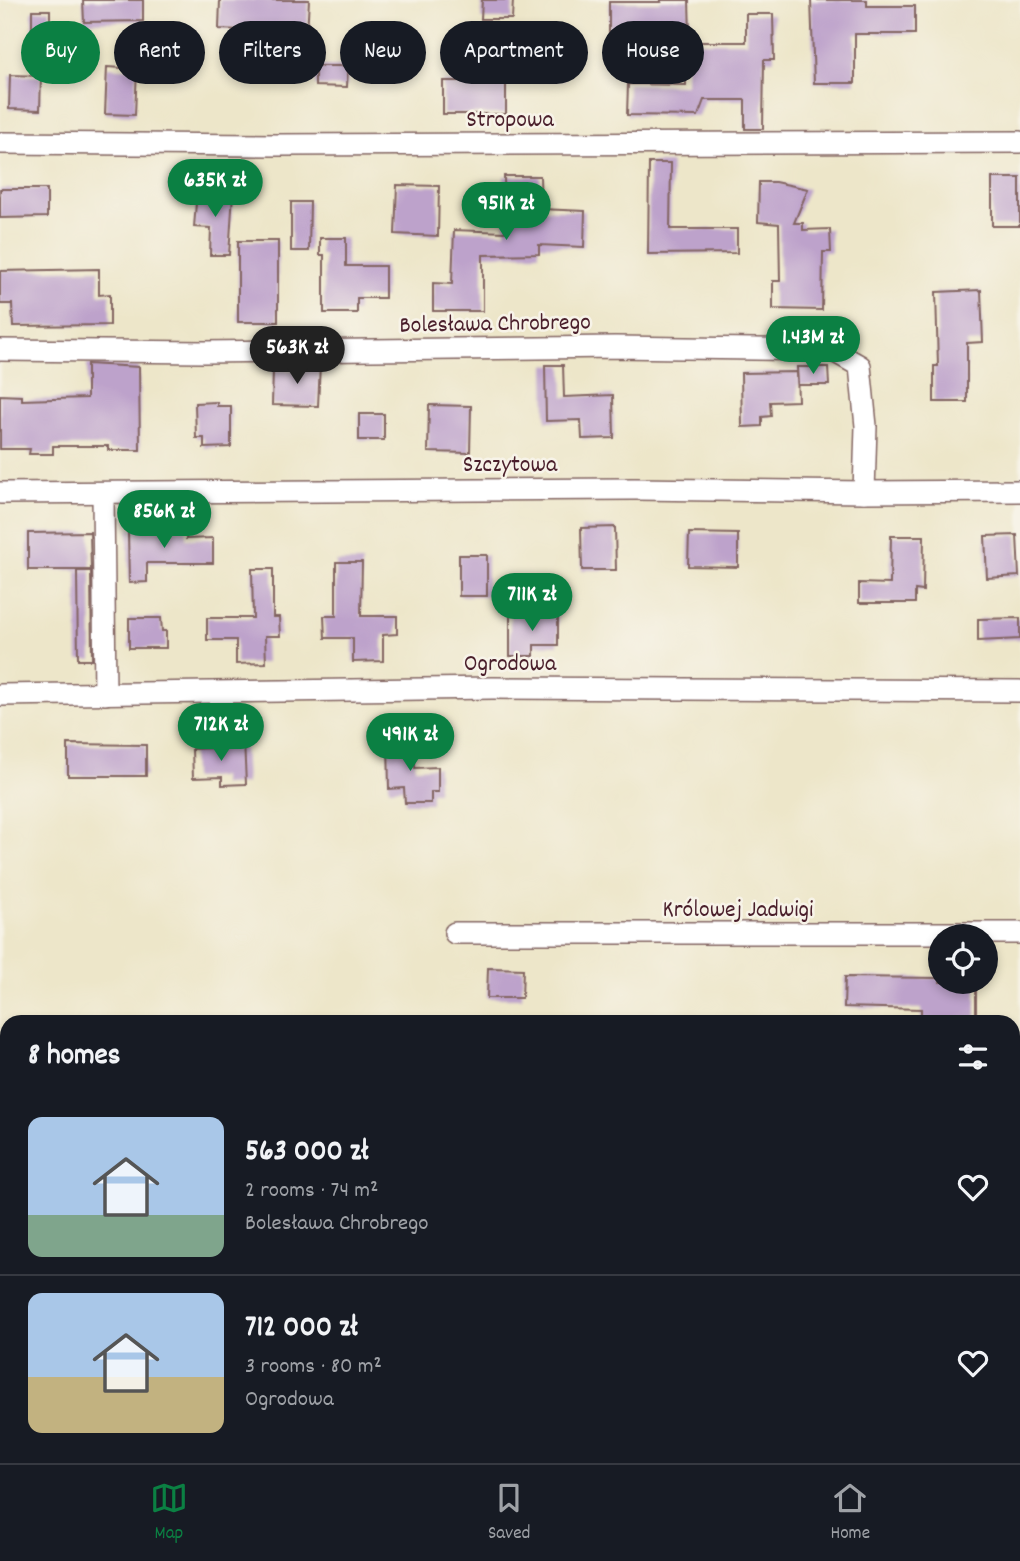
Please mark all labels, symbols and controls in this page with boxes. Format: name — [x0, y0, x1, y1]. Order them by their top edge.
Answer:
chip: Buy — [21, 21, 100, 84]
chip: Rent — [114, 21, 205, 84]
chip: Filters — [219, 21, 326, 84]
chip: New — [340, 21, 426, 84]
chip: Apartment — [440, 21, 588, 84]
chip: House — [602, 21, 704, 84]
street label: Stropowa — [466, 104, 554, 138]
pin: 635K zł — [150, 160, 280, 219]
text: 635K zł — [184, 165, 246, 198]
pin: 951K zł — [441, 182, 571, 242]
text: 951K zł — [478, 188, 534, 221]
street label: Bolesława Chrobrego — [399, 306, 591, 344]
pin: 1.43M zł — [741, 316, 885, 376]
text: 1.43M zł — [782, 322, 844, 355]
pin: 563K zł — [232, 326, 362, 386]
text: 563K zł — [266, 332, 328, 365]
street label: Szczytowa — [463, 449, 558, 483]
pin: 856K zł — [99, 490, 229, 550]
text: 856K zł — [133, 496, 195, 529]
pin: 711K zł — [467, 574, 597, 633]
text: 711K zł — [507, 579, 557, 612]
street label: Ogrodowa — [464, 648, 557, 682]
pin: 712K zł — [156, 704, 286, 763]
text: 712K zł — [194, 709, 248, 742]
pin: 491K zł — [345, 714, 475, 773]
text: 491K zł — [382, 719, 438, 752]
street label: Królowej Jadwigi — [663, 894, 813, 928]
map controls — [928, 924, 998, 994]
button: locate — [928, 924, 998, 994]
text: 8 homes — [28, 1036, 120, 1079]
icon: filters — [954, 1038, 992, 1076]
text: 563 000 zł — [245, 1132, 369, 1175]
icon: home — [84, 1145, 168, 1229]
icon: heart — [954, 1168, 992, 1206]
text: 2 rooms · 74 m² — [245, 1175, 378, 1208]
text: Bolesława Chrobrego — [245, 1208, 428, 1241]
text: 712 000 zł — [245, 1308, 358, 1351]
icon: home — [84, 1321, 168, 1405]
icon: heart — [954, 1344, 992, 1382]
text: 3 rooms · 80 m² — [245, 1351, 382, 1384]
text: Ogrodowa — [245, 1384, 334, 1417]
tab: Map — [150, 1479, 188, 1548]
tab: Saved — [488, 1479, 530, 1548]
tab: Home — [830, 1479, 870, 1548]

